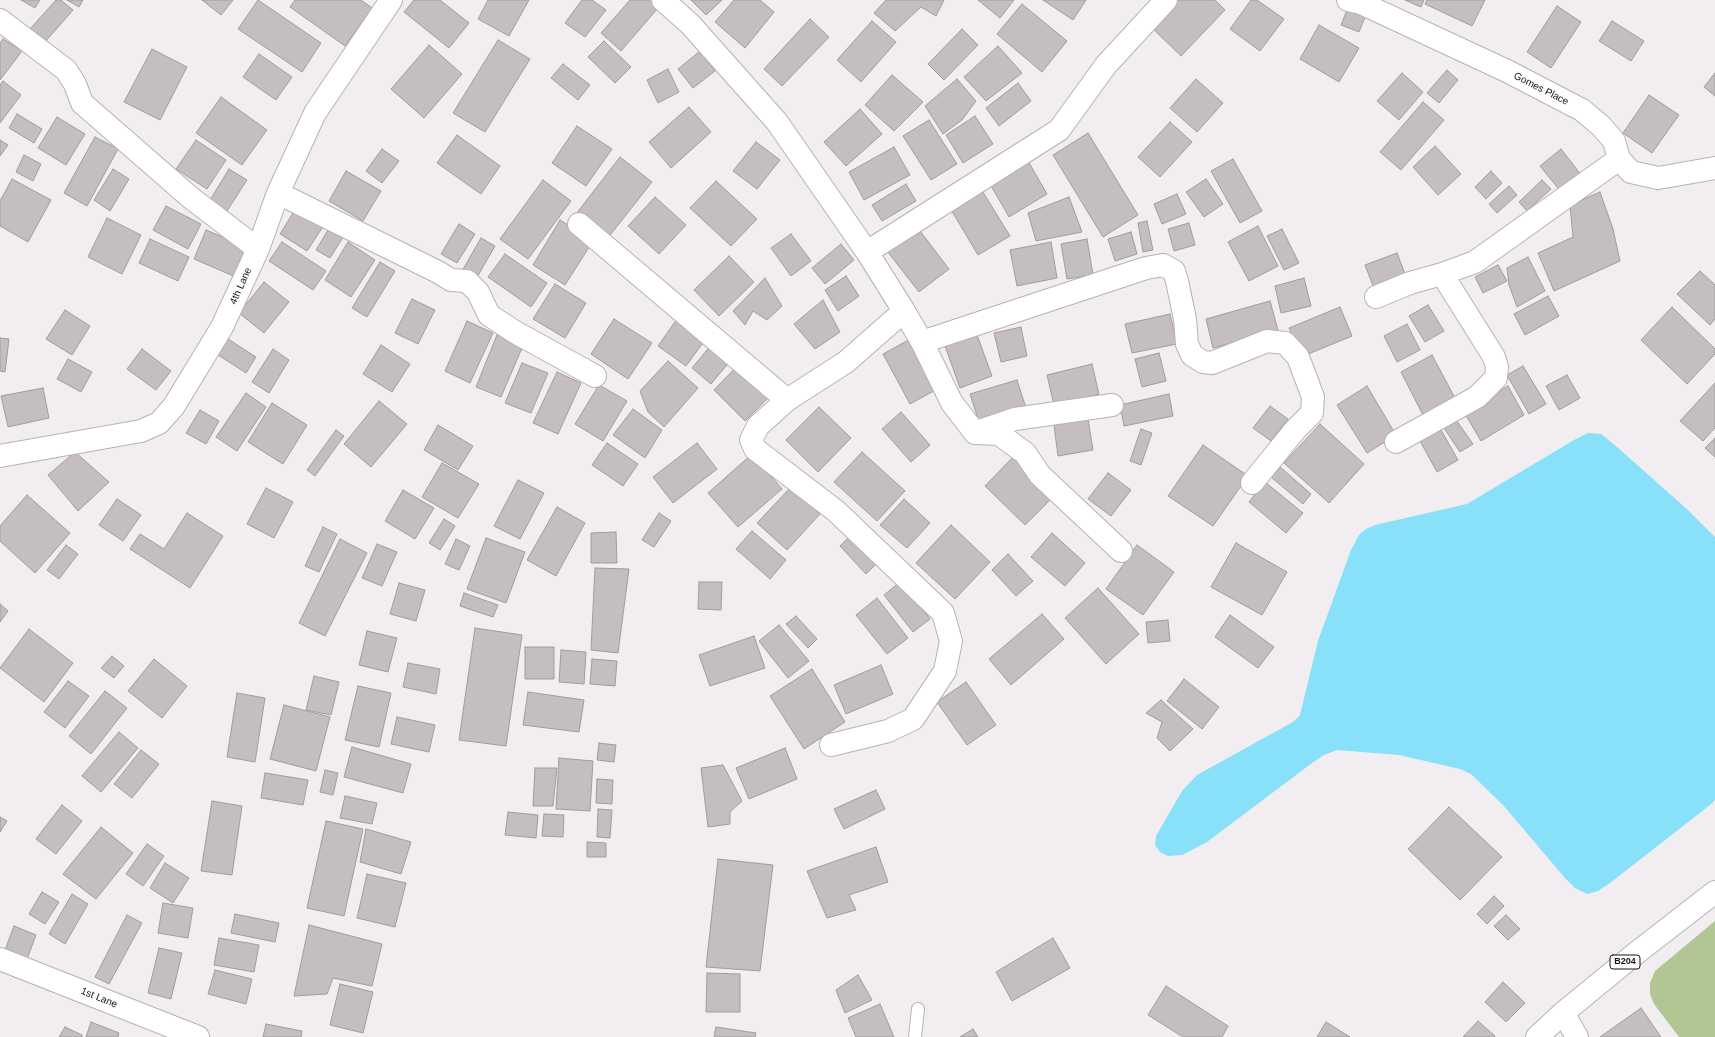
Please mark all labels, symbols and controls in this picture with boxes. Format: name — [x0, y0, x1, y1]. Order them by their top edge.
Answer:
street label: Gomes Place — [1512, 70, 1570, 108]
street label: 4th Lane — [228, 266, 254, 306]
road number: B204 — [1610, 955, 1640, 969]
street label: 1st Lane — [79, 985, 119, 1011]

